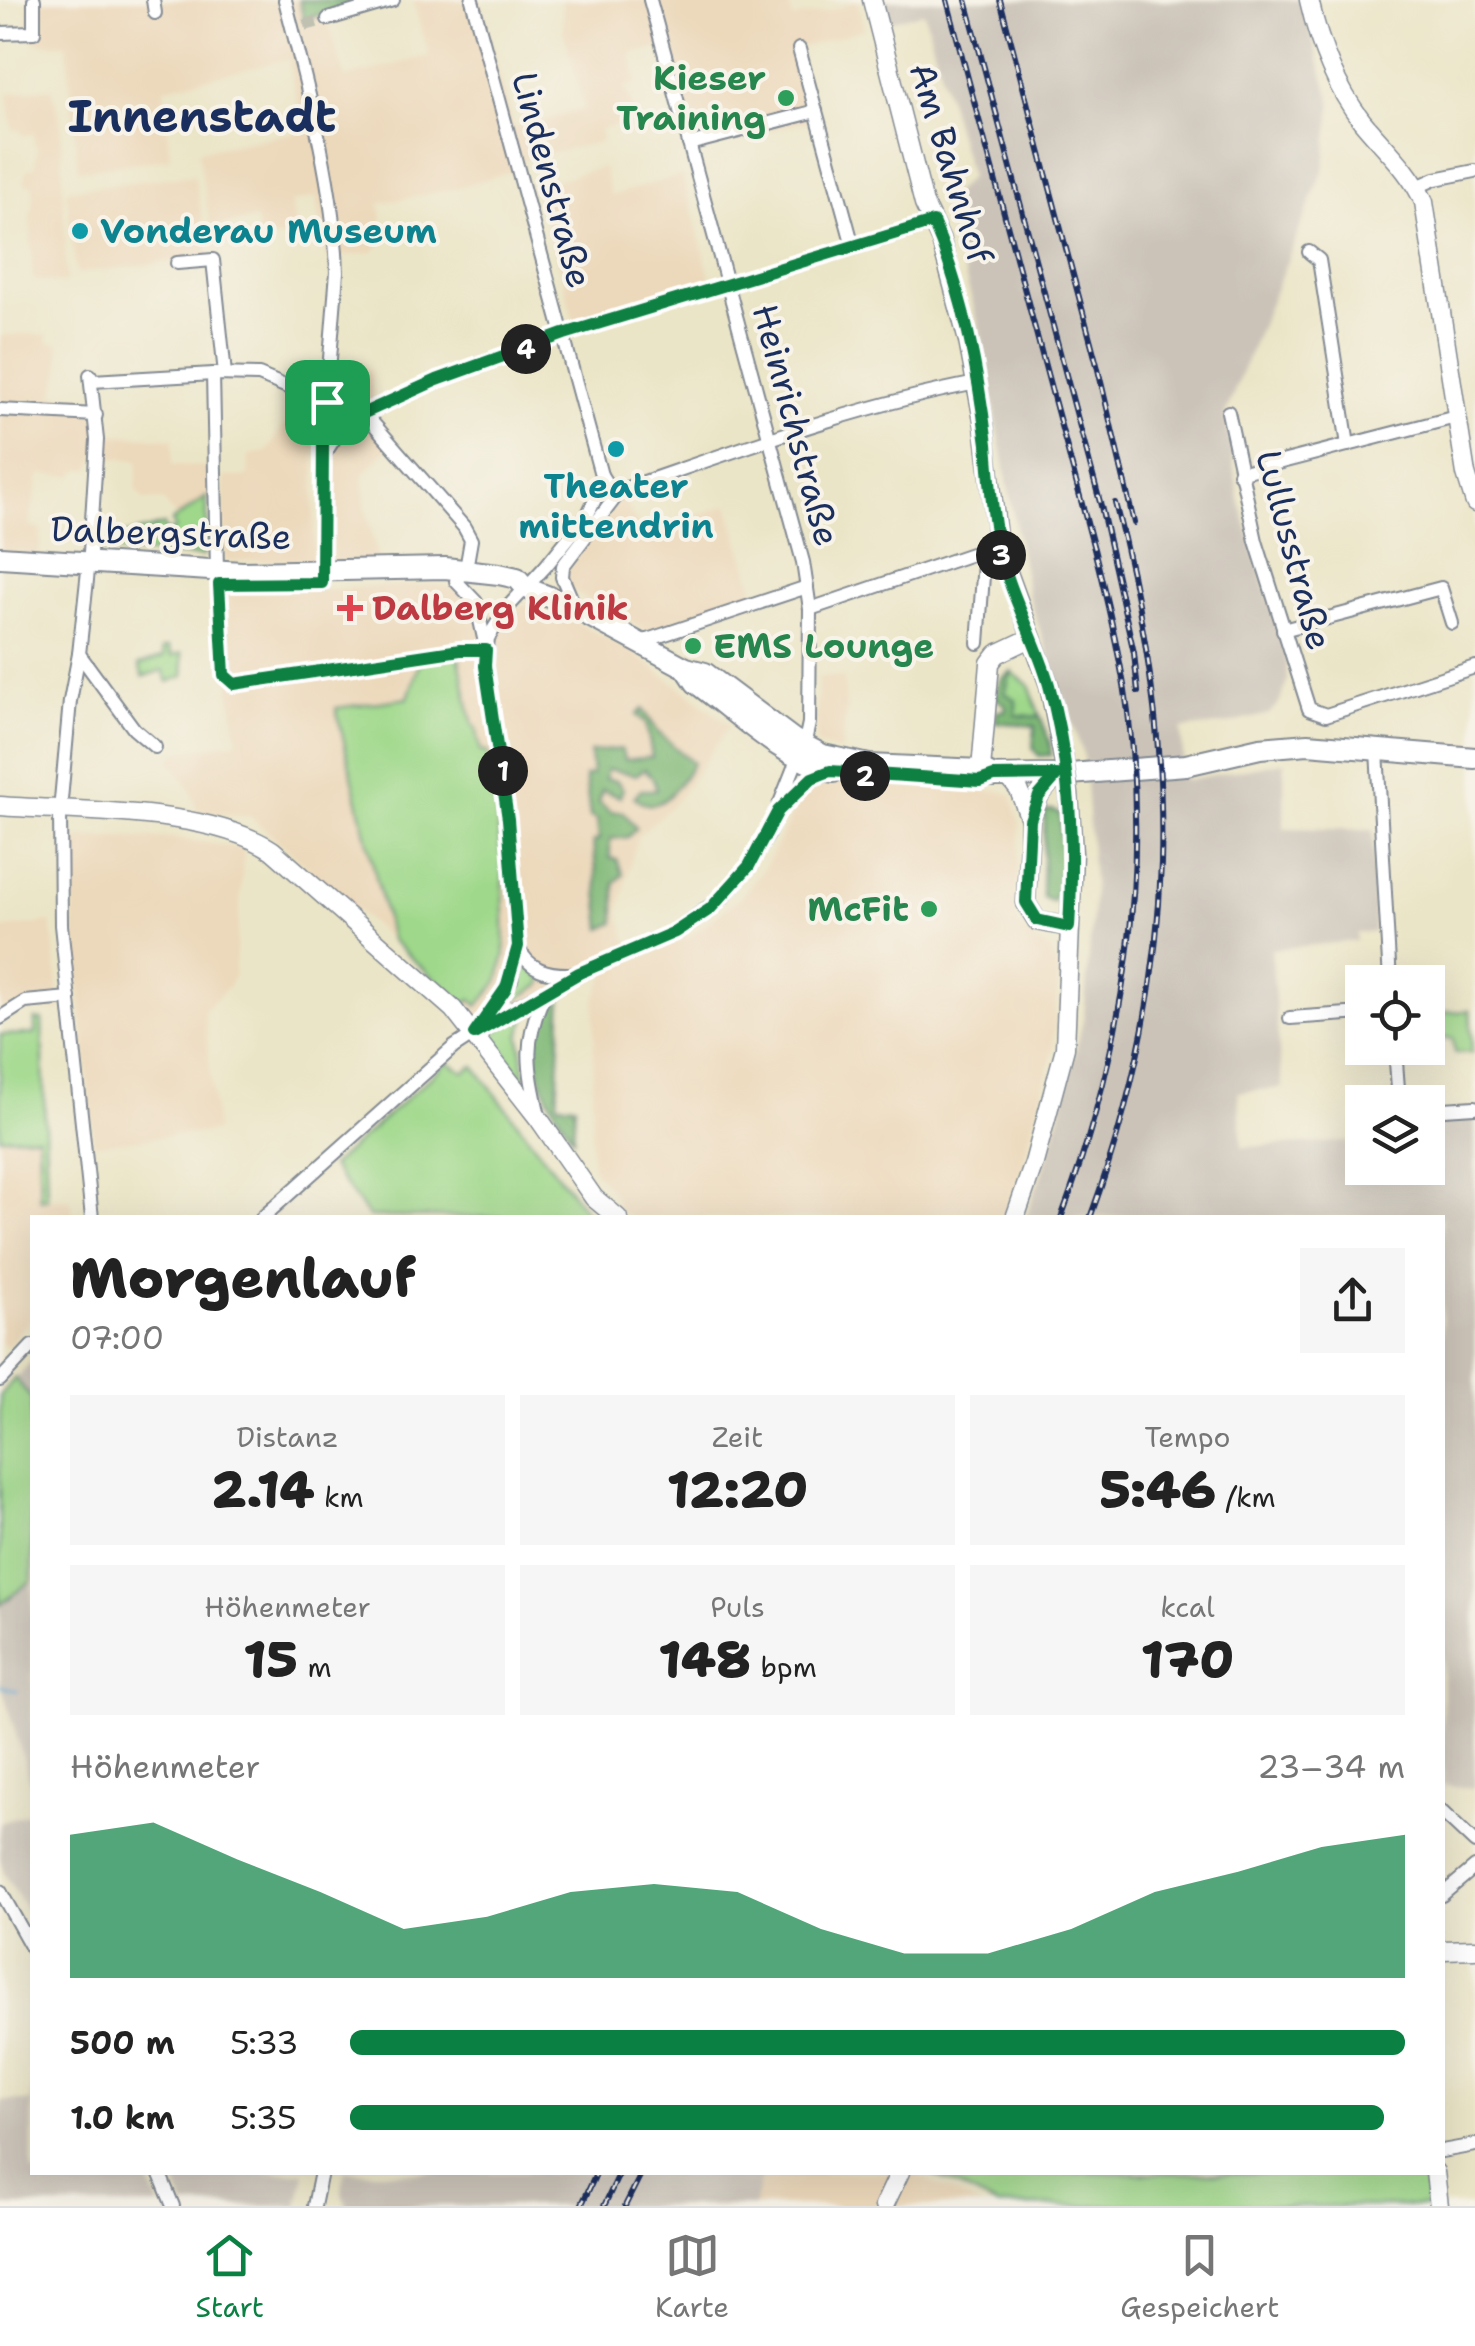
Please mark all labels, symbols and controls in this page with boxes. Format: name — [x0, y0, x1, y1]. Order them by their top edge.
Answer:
place label: Kieser Training — [616, 54, 766, 141]
street label: Am Bahnhof — [899, 57, 1005, 270]
street label: Lindenstraße — [501, 67, 604, 293]
district label: Innenstadt — [68, 86, 336, 146]
marker: Kieser Training — [775, 87, 797, 109]
place label: Vonderau Museum — [100, 207, 437, 254]
marker: Vonderau Museum — [69, 220, 91, 242]
street label: Heinrichstraße — [742, 299, 851, 551]
pin: 4 — [501, 324, 551, 374]
text: 4 — [516, 330, 536, 368]
pin — [285, 360, 370, 445]
icon: arrive — [300, 375, 355, 430]
marker: Theater mittendrin — [605, 438, 627, 460]
street label: Lullusstraße — [1245, 445, 1344, 655]
place label: Theater mittendrin — [518, 462, 714, 549]
street label: Dalbergstraße — [50, 505, 292, 560]
pin: 3 — [976, 530, 1026, 580]
text: 3 — [991, 536, 1011, 574]
place label: Dalberg Klinik — [372, 584, 629, 631]
marker: Dalberg Klinik — [337, 595, 363, 621]
place label: EMS Lounge — [713, 622, 934, 669]
marker: EMS Lounge — [682, 635, 704, 657]
pin: 1 — [478, 746, 528, 796]
pin: 2 — [840, 751, 890, 801]
text: 1 — [497, 752, 509, 790]
text: 2 — [855, 757, 875, 795]
place label: McFit — [807, 885, 909, 932]
marker: McFit — [918, 898, 940, 920]
map controls — [1345, 965, 1445, 1185]
button: locate — [1345, 965, 1445, 1065]
button: layers — [1345, 1085, 1445, 1185]
text: Morgenlauf — [70, 1241, 416, 1315]
button: share — [1300, 1248, 1405, 1353]
text: 07:00 — [70, 1316, 164, 1359]
text: Distanz — [237, 1418, 338, 1456]
text: Zeit — [712, 1418, 763, 1456]
text: Tempo — [1144, 1418, 1231, 1456]
text: 2.14 — [211, 1456, 315, 1523]
text: 12:20 — [667, 1456, 808, 1523]
text: 5:46 — [1099, 1456, 1216, 1523]
text: km — [315, 1478, 364, 1516]
text: /km — [1216, 1478, 1276, 1516]
text: Höhenmeter — [204, 1588, 371, 1626]
text: Puls — [710, 1588, 765, 1626]
text: kcal — [1160, 1588, 1215, 1626]
text: 15 — [243, 1626, 298, 1693]
text: 148 — [658, 1626, 751, 1693]
text: 170 — [1141, 1626, 1234, 1693]
text: m — [298, 1648, 332, 1686]
text: bpm — [751, 1648, 817, 1686]
text: Höhenmeter — [70, 1745, 260, 1788]
text: 23–34 m — [1257, 1745, 1405, 1788]
text: 500 m — [70, 2021, 175, 2064]
text: 5:33 — [230, 2021, 298, 2064]
text: 1.0 km — [70, 2096, 175, 2139]
text: 5:35 — [230, 2096, 297, 2139]
tab: Start — [196, 2228, 264, 2326]
tab: Karte — [655, 2228, 729, 2326]
tab: Gespeichert — [1120, 2228, 1279, 2326]

